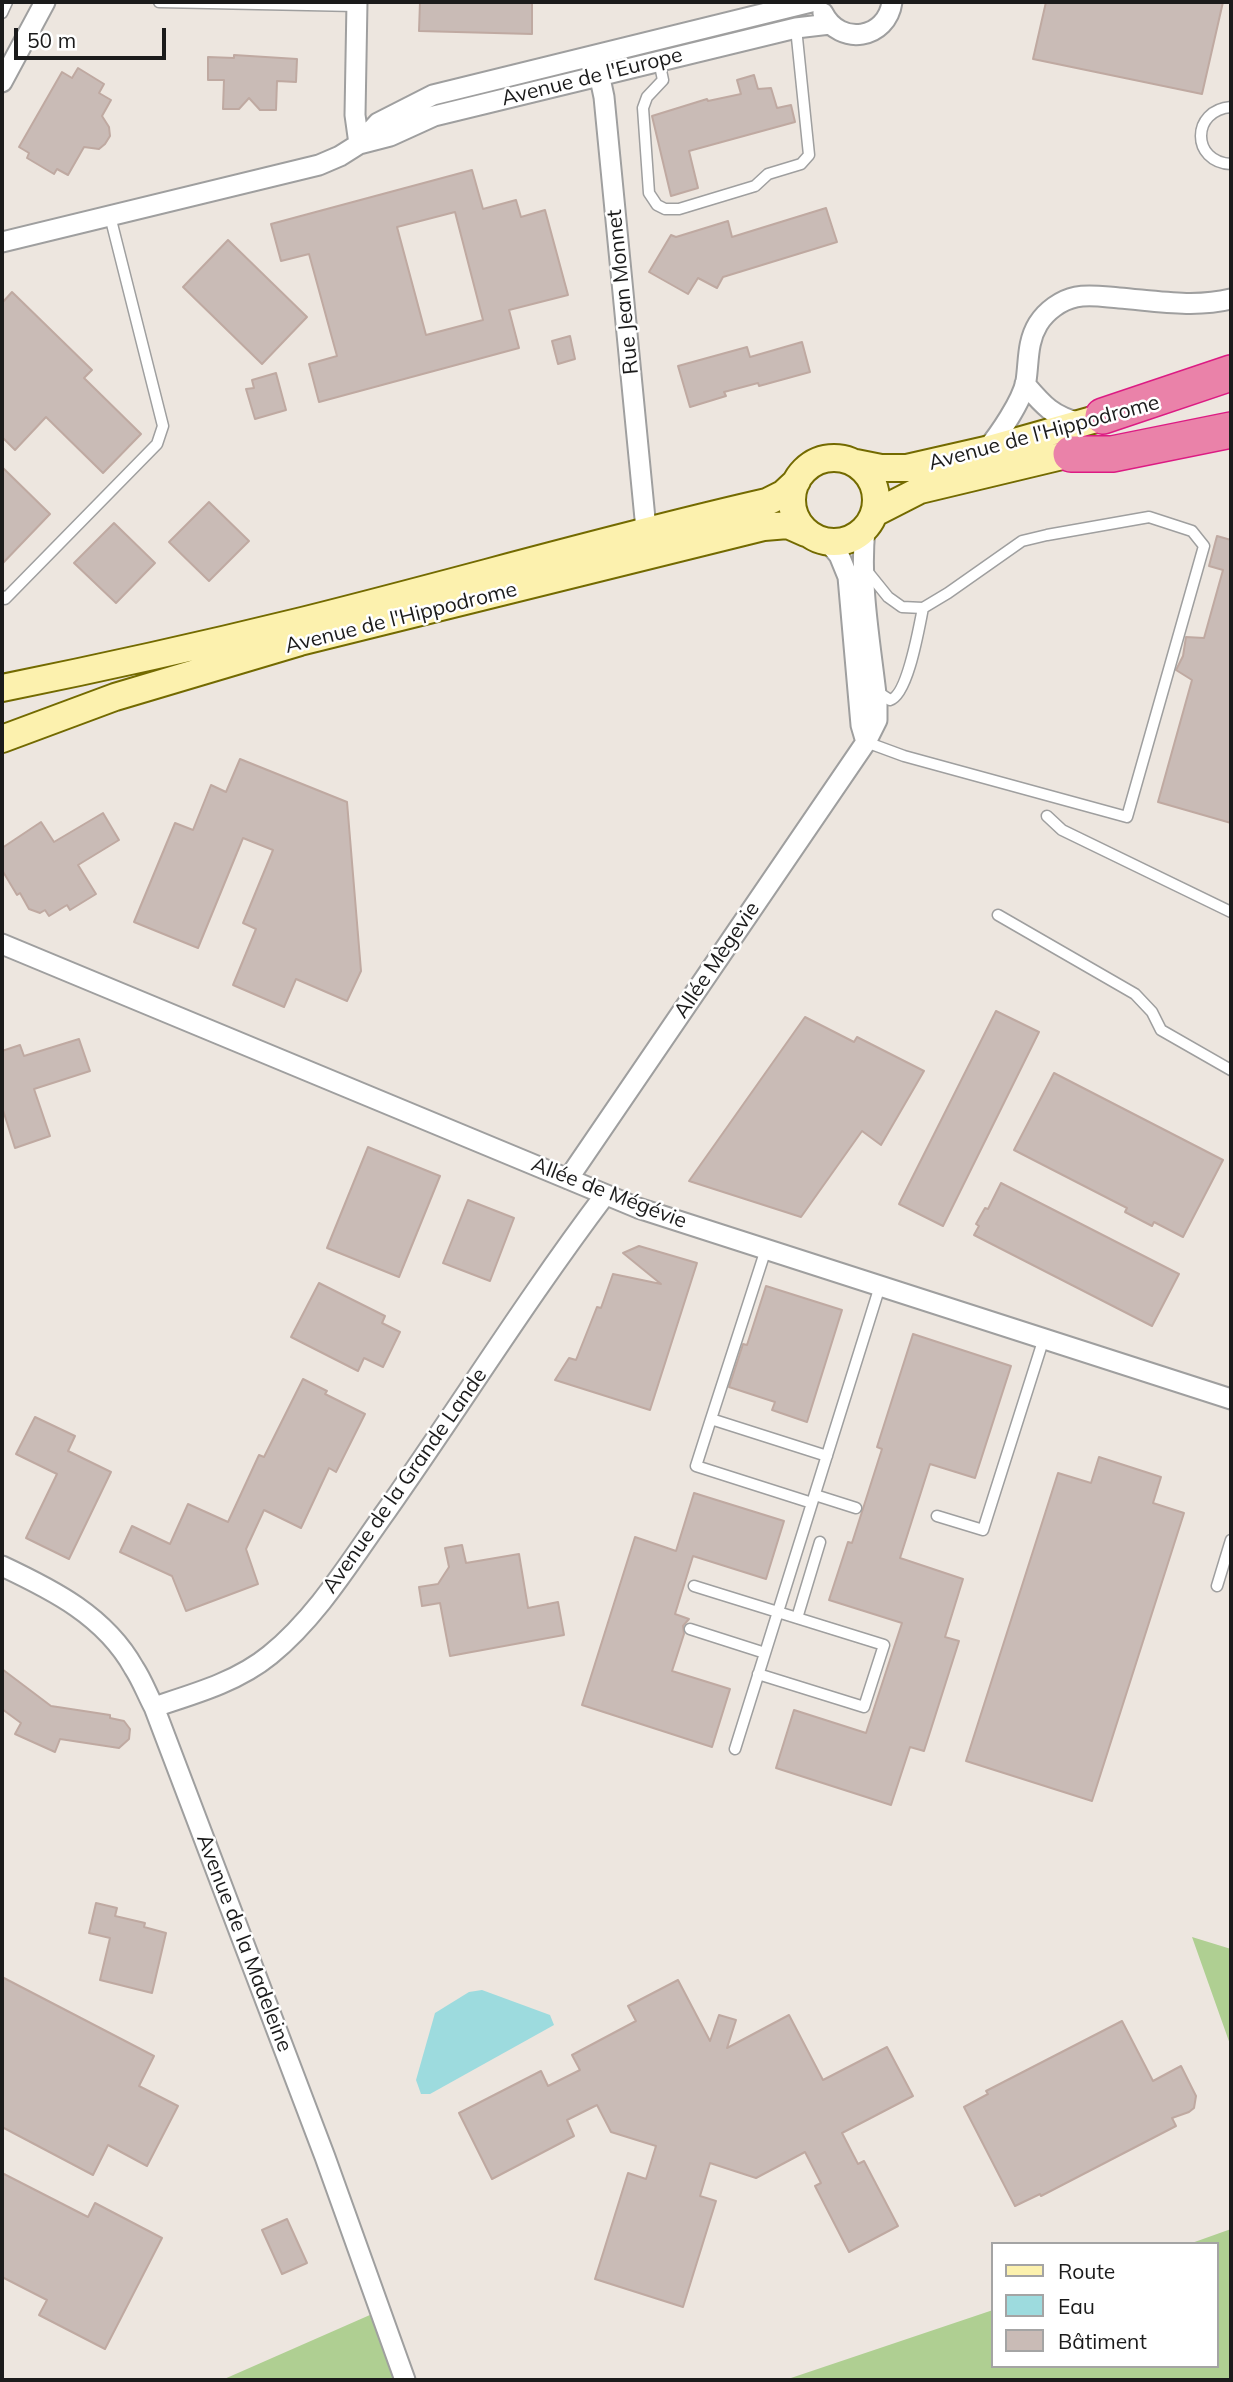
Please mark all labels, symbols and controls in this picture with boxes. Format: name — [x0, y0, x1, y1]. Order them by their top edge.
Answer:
scale bar — [18, 14, 170, 58]
text: 50 m — [27, 27, 76, 53]
street label: Avenue de l'Europe — [499, 42, 685, 112]
street label: Rue Jean Monnet — [602, 208, 644, 376]
street label: Avenue de l'Hippodrome — [926, 390, 1162, 476]
street label: Avenue de l'Hippodrome — [282, 577, 520, 659]
street label: Allée Mègevie — [669, 897, 765, 1023]
street label: Allée de Mégévie — [528, 1152, 690, 1234]
street label: Avenue de la Grande Lande — [318, 1364, 492, 1598]
street label: Avenue de la Madeleine — [191, 1831, 297, 2055]
legend — [992, 2242, 1219, 2368]
text: Route — [1058, 2258, 1115, 2284]
text: Eau — [1058, 2293, 1095, 2319]
text: Bâtiment — [1058, 2328, 1147, 2354]

